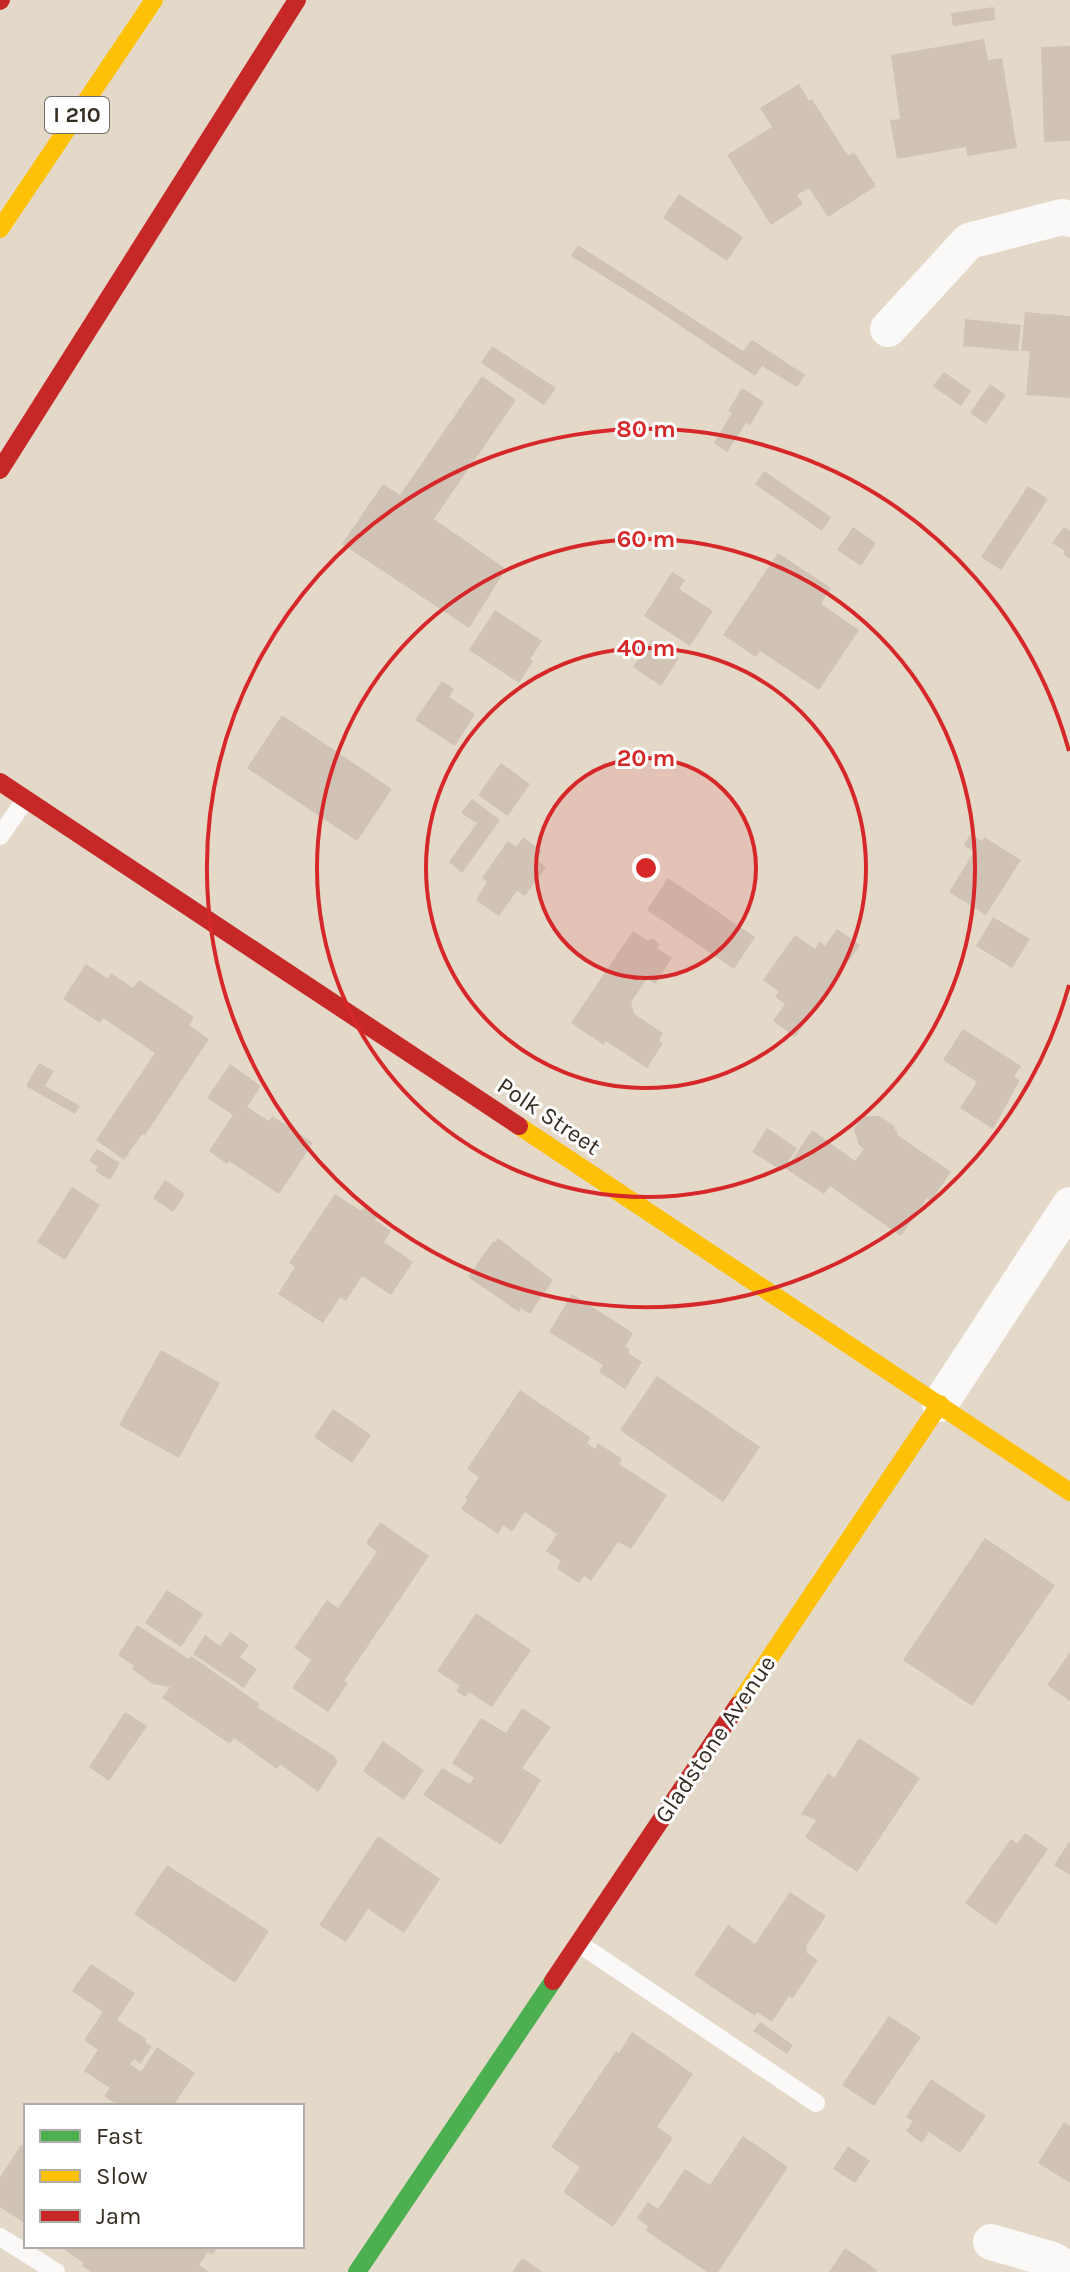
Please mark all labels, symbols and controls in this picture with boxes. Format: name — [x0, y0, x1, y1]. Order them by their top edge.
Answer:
road number: I 210 — [45, 97, 109, 133]
text: 80 m — [616, 415, 676, 443]
text: 60 m — [617, 525, 675, 553]
text: 40 m — [617, 634, 675, 662]
text: 20 m — [617, 744, 675, 772]
centre of rings — [632, 854, 660, 882]
street label: Polk Street — [492, 1071, 606, 1161]
street label: Gladstone Avenue — [649, 1650, 781, 1828]
legend — [24, 2104, 304, 2248]
text: Fast — [96, 2122, 143, 2150]
text: Slow — [96, 2162, 148, 2190]
text: Jam — [96, 2202, 141, 2230]

